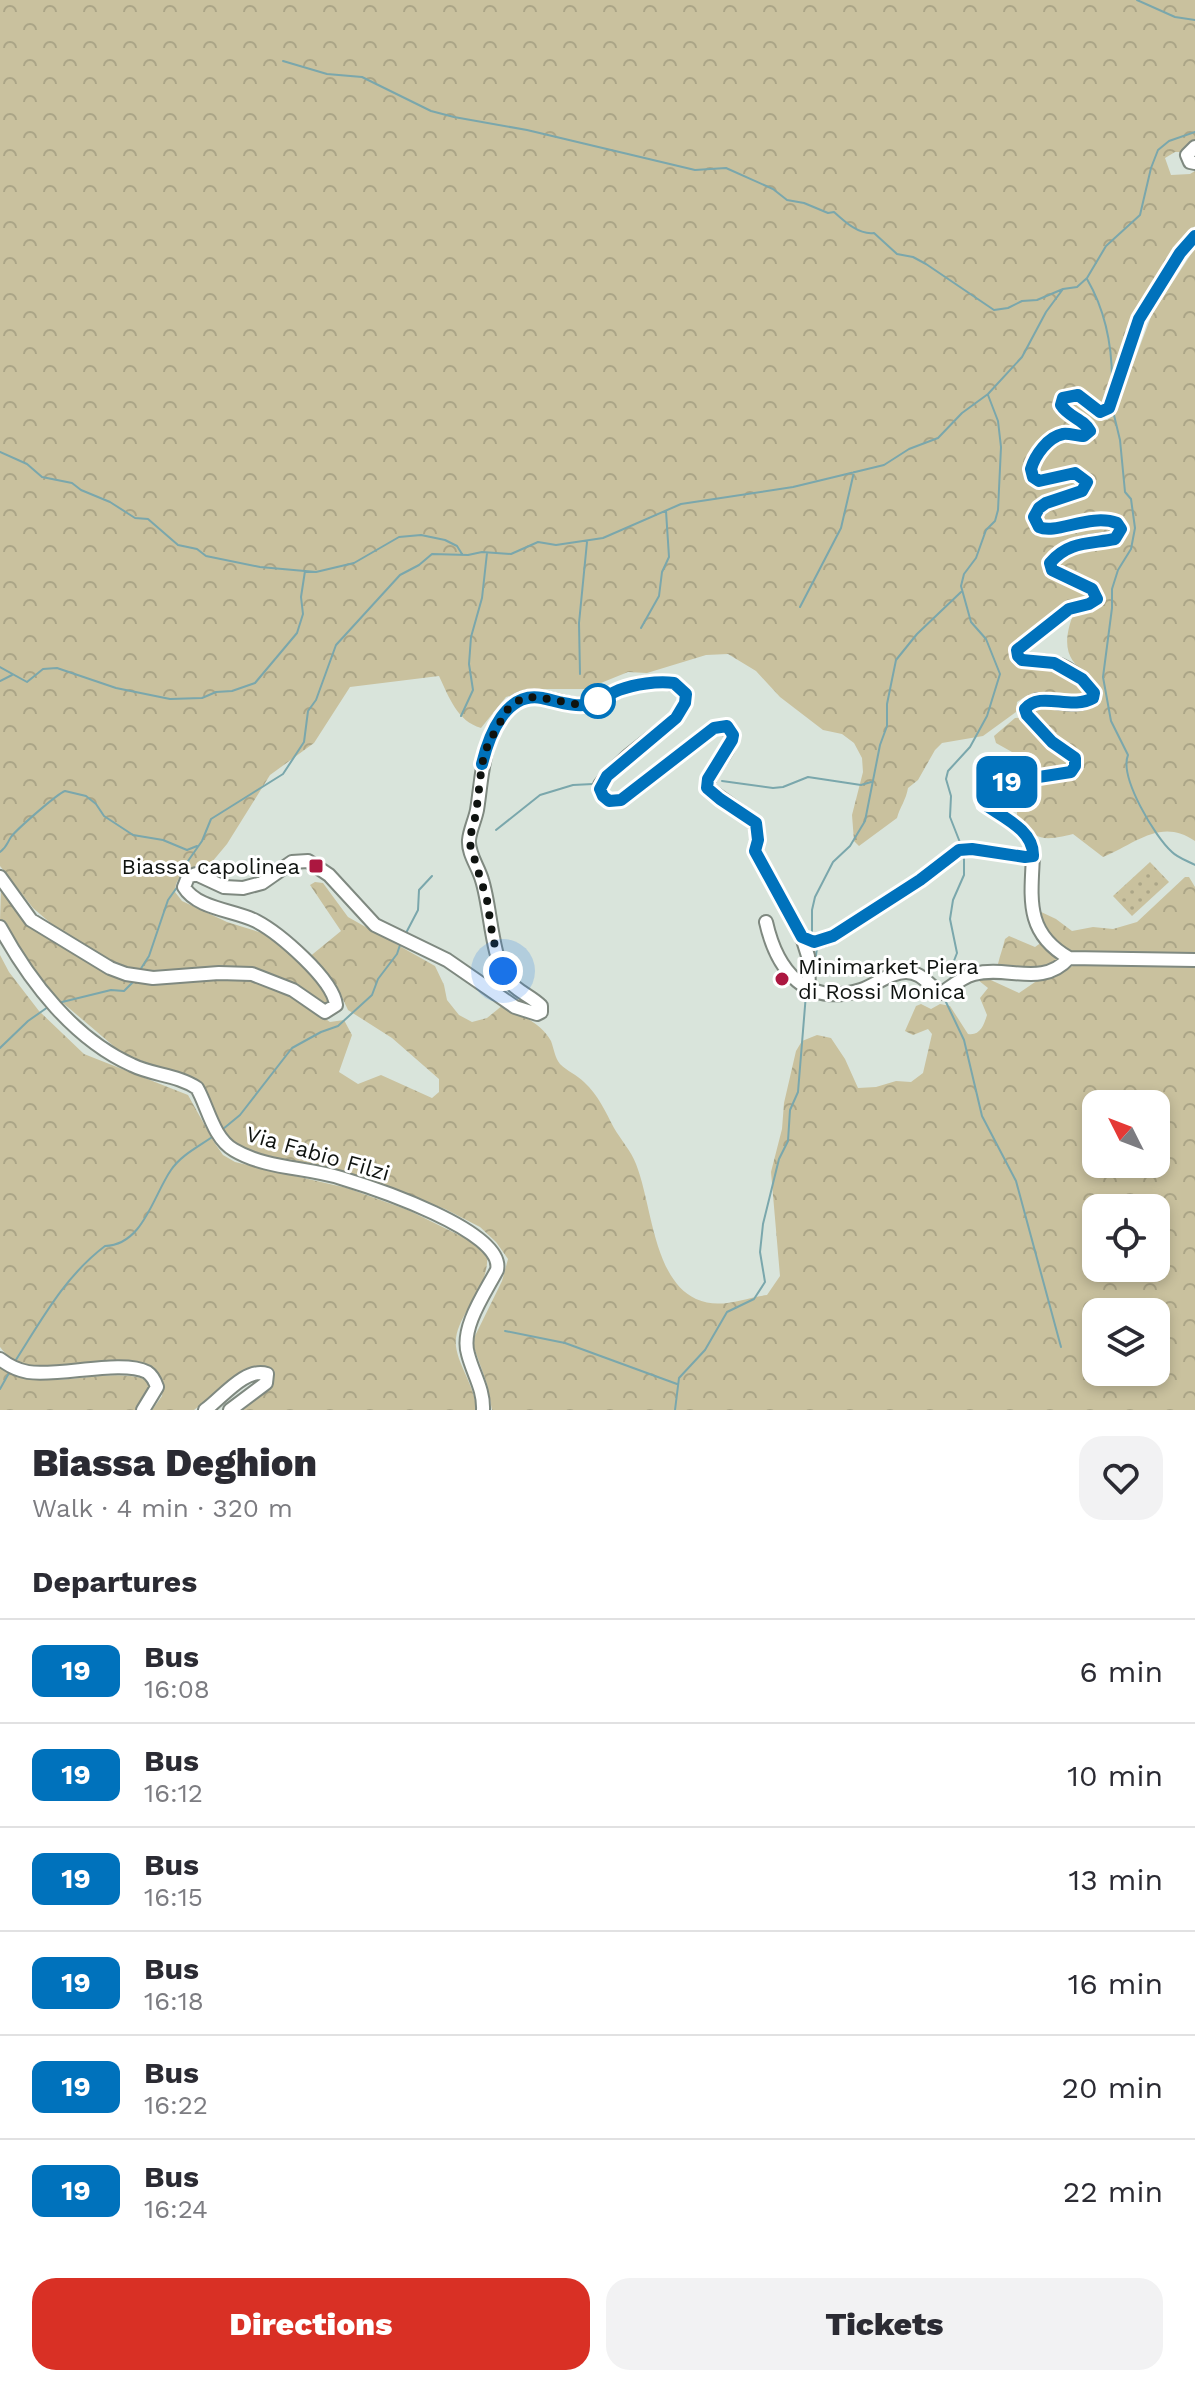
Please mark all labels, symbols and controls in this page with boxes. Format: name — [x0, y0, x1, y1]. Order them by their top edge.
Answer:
unlabelled marker — [581, 684, 615, 718]
line badge: 19 — [971, 756, 1043, 808]
text: 19 — [992, 765, 1022, 798]
place label: Biassa capolinea — [122, 854, 300, 879]
marker: Biassa capolinea — [307, 857, 325, 875]
your location — [483, 951, 523, 991]
place label: Minimarket Piera di Rossi Monica — [798, 954, 979, 1004]
marker: Minimarket Piera di Rossi Monica — [773, 970, 791, 988]
north arrow — [1082, 1090, 1170, 1178]
map controls — [1082, 1090, 1170, 1386]
street label: Via Fabio Filzi — [243, 1121, 393, 1186]
button: locate — [1082, 1194, 1170, 1282]
button: layers — [1082, 1298, 1170, 1386]
button: heart — [1079, 1436, 1163, 1520]
text: Biassa Deghion — [32, 1441, 317, 1485]
text: Walk · 4 min · 320 m — [32, 1493, 293, 1523]
text: Departures — [32, 1564, 197, 1599]
text: Bus — [144, 1639, 199, 1674]
text: 19 — [61, 1654, 91, 1687]
text: 6 min — [1079, 1654, 1163, 1689]
text: 16:08 — [144, 1674, 210, 1704]
text: Bus — [144, 1743, 199, 1778]
text: 19 — [61, 1758, 91, 1791]
text: 10 min — [1067, 1758, 1163, 1793]
text: 16:12 — [144, 1778, 203, 1808]
text: Bus — [144, 1847, 199, 1882]
text: 19 — [61, 1862, 91, 1895]
text: 13 min — [1068, 1862, 1163, 1897]
text: 16:15 — [144, 1882, 203, 1912]
text: Bus — [144, 1951, 199, 1986]
text: 19 — [61, 1966, 91, 1999]
text: 16 min — [1068, 1966, 1163, 2001]
text: 16:18 — [144, 1986, 204, 2016]
text: Bus — [144, 2055, 199, 2090]
text: 19 — [61, 2070, 91, 2103]
text: 20 min — [1061, 2070, 1163, 2105]
text: 16:22 — [144, 2090, 208, 2120]
text: Bus — [144, 2159, 199, 2194]
text: 19 — [61, 2174, 91, 2207]
text: 22 min — [1063, 2174, 1163, 2209]
text: 16:24 — [144, 2194, 208, 2224]
button: Directions — [32, 2278, 590, 2370]
button: Tickets — [606, 2278, 1163, 2370]

